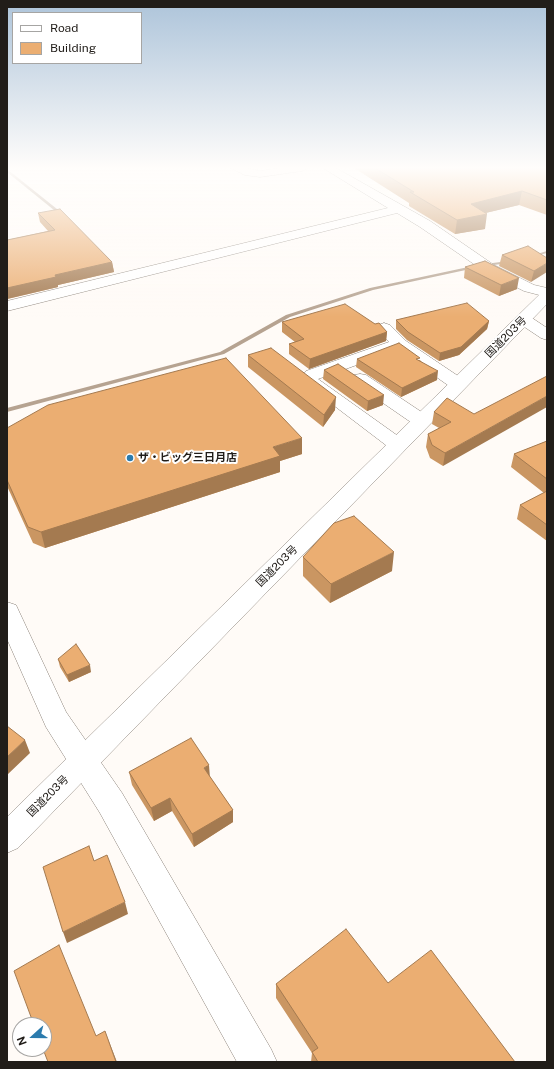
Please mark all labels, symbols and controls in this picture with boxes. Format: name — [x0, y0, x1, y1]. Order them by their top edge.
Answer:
legend — [12, 12, 142, 64]
text: Road — [50, 21, 78, 35]
text: Building — [50, 41, 96, 55]
street label: 国道203号 — [483, 314, 529, 360]
place label: ザ・ビッグ三日月店 — [138, 451, 237, 465]
marker: ザ・ビッグ三日月店 — [125, 453, 135, 463]
street label: 国道203号 — [254, 543, 300, 589]
street label: 国道203号 — [25, 773, 71, 819]
north arrow — [12, 1017, 52, 1057]
text: N — [15, 1035, 29, 1047]

